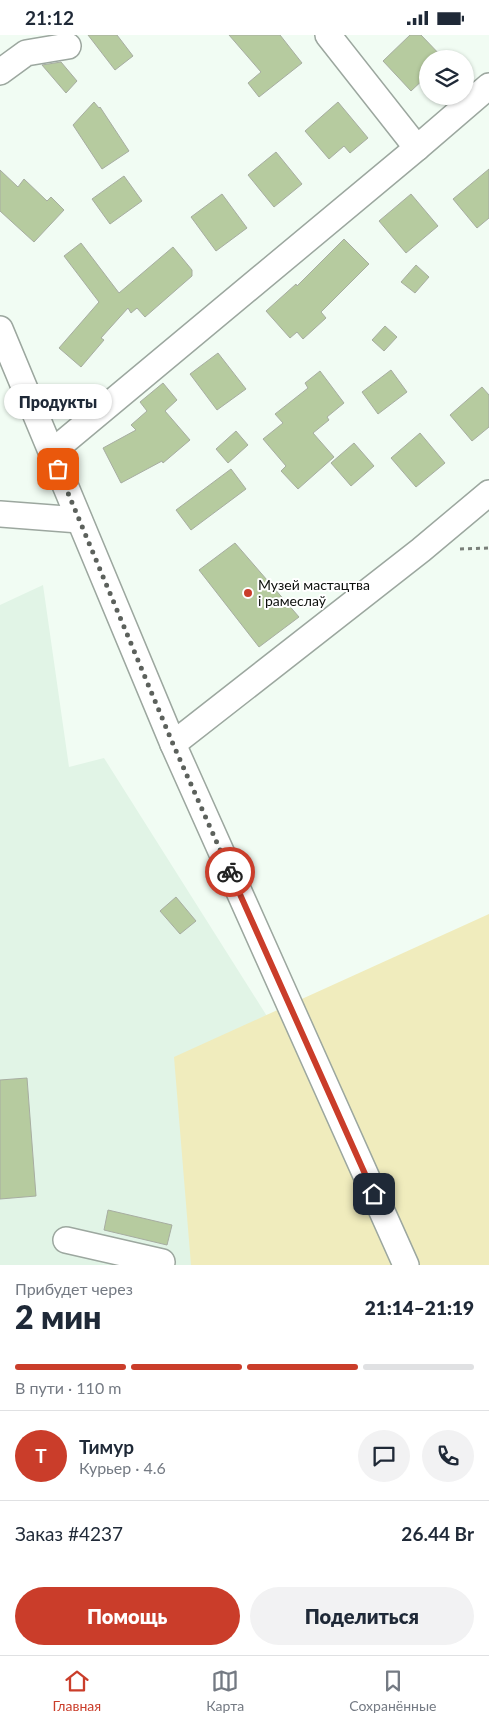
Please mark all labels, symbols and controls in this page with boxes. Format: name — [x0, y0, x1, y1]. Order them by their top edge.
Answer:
text: 21:12 — [25, 6, 74, 29]
map controls — [419, 50, 474, 105]
button: layers — [419, 50, 474, 105]
callout: Продукты — [4, 384, 112, 419]
text: Продукты — [19, 392, 97, 411]
pin — [37, 448, 79, 490]
icon: bag — [44, 455, 72, 483]
place label: Музей мастацтва і рамеслаў — [258, 576, 370, 609]
marker: Музей мастацтва і рамеслаў — [242, 587, 254, 599]
courier — [205, 847, 255, 897]
icon: bike — [216, 858, 244, 886]
pin — [353, 1173, 395, 1215]
icon: home — [360, 1180, 388, 1208]
text: Прибудет через — [15, 1279, 133, 1298]
text: 21:14–21:19 — [365, 1296, 474, 1319]
text: 2 мин — [15, 1297, 101, 1336]
text: В пути · 110 m — [15, 1378, 121, 1397]
button: chat — [358, 1430, 410, 1482]
button: phone — [422, 1430, 474, 1482]
text: Тимур — [79, 1435, 134, 1458]
text: Т — [35, 1444, 47, 1467]
text: Курьер · 4.6 — [79, 1458, 166, 1477]
text: Заказ #4237 — [15, 1522, 123, 1545]
text: 26.44 Br — [401, 1522, 474, 1545]
button: Помощь — [15, 1587, 240, 1645]
button: Поделиться — [250, 1587, 474, 1645]
tab: Главная — [53, 1667, 101, 1714]
tab: Карта — [206, 1667, 244, 1714]
tab: Сохранённые — [349, 1667, 436, 1714]

